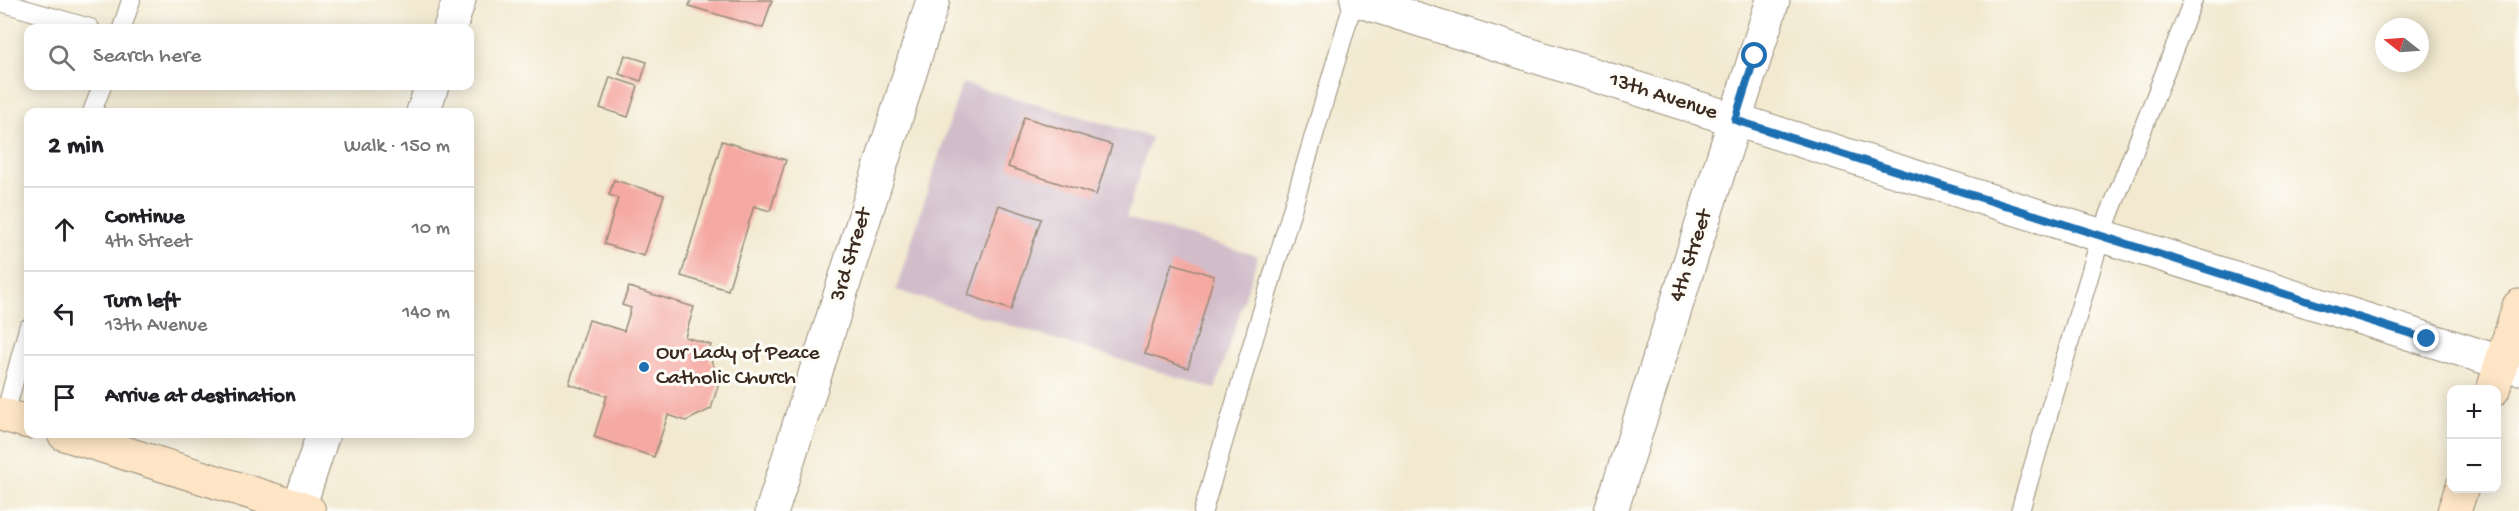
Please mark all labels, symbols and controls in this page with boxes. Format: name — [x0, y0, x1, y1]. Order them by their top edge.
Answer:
north arrow — [2375, 18, 2429, 72]
search box — [24, 24, 474, 90]
icon: search — [45, 41, 78, 74]
route start — [1741, 42, 1767, 68]
text: Search here — [93, 44, 201, 70]
street label: 13th Avenue — [1605, 67, 1721, 127]
text: 2 min — [48, 132, 103, 163]
text: Walk · 150 m — [344, 136, 450, 159]
street label: 3rd Street — [825, 203, 879, 306]
text: Continue — [105, 205, 185, 231]
street label: 4th Street — [1665, 205, 1720, 305]
icon: ahead — [48, 213, 81, 246]
text: 10 m — [412, 218, 450, 241]
text: 4th Street — [105, 231, 191, 254]
text: Turn left — [105, 289, 179, 315]
icon: left — [48, 297, 81, 330]
text: 140 m — [402, 302, 450, 325]
text: 13th Avenue — [105, 315, 207, 338]
route end — [2413, 325, 2439, 351]
place label: Our Lady of Peace Catholic Church — [656, 341, 820, 392]
marker: Our Lady of Peace Catholic Church — [637, 360, 651, 374]
icon: arrive — [48, 381, 81, 414]
text: Arrive at destination — [105, 384, 295, 410]
map controls — [2447, 385, 2501, 493]
button: + — [2447, 385, 2501, 439]
button: − — [2447, 439, 2501, 493]

